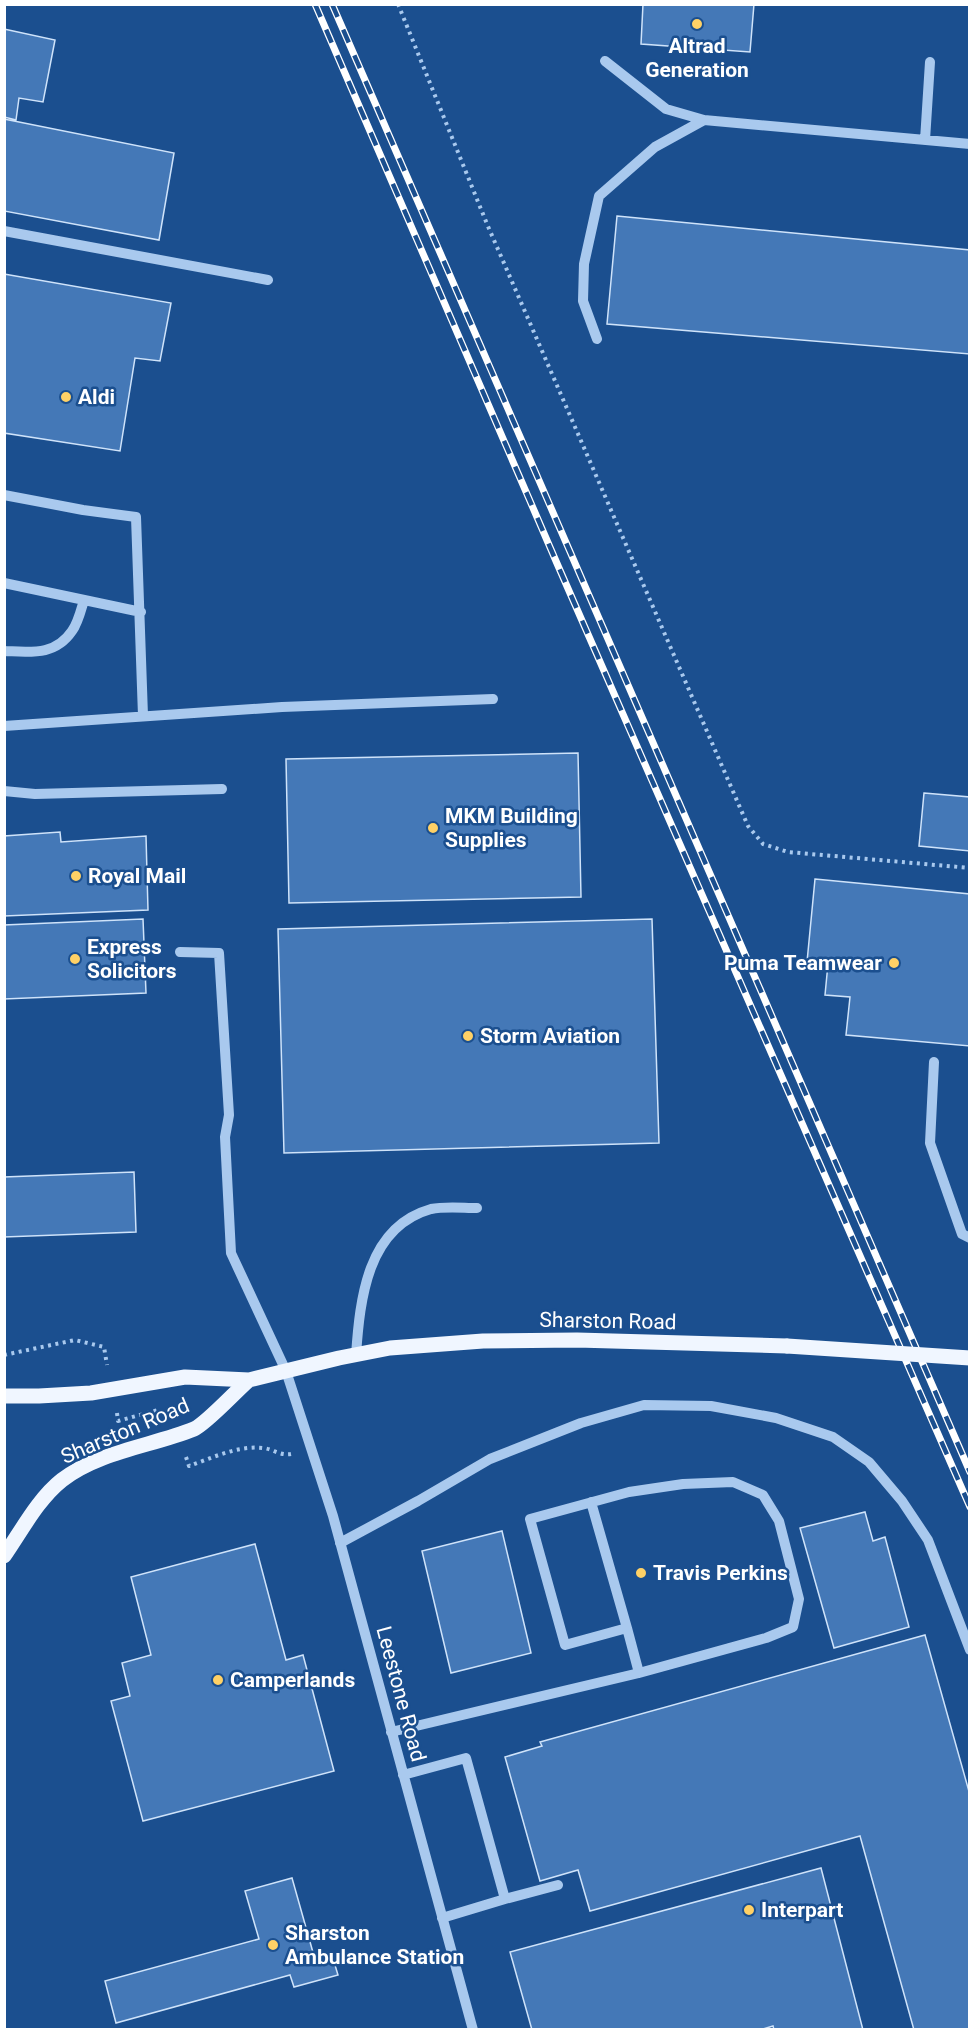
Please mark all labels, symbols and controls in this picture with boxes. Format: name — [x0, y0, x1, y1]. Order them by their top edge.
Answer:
marker: Altrad Generation — [690, 17, 704, 31]
place label: Altrad Generation — [645, 34, 749, 82]
place label: Aldi — [78, 385, 115, 409]
marker: Aldi — [59, 390, 73, 404]
place label: MKM Building Supplies — [445, 804, 578, 852]
marker: MKM Building Supplies — [426, 821, 440, 835]
place label: Royal Mail — [88, 864, 186, 888]
marker: Royal Mail — [69, 869, 83, 883]
place label: Express Solicitors — [87, 935, 177, 983]
place label: Puma Teamwear — [724, 951, 882, 975]
marker: Express Solicitors — [68, 952, 82, 966]
marker: Puma Teamwear — [887, 956, 901, 970]
place label: Storm Aviation — [480, 1024, 620, 1048]
marker: Storm Aviation — [461, 1029, 475, 1043]
street label: Sharston Road — [539, 1308, 677, 1334]
street label: Sharston Road — [57, 1393, 193, 1469]
place label: Travis Perkins — [653, 1561, 788, 1585]
marker: Travis Perkins — [634, 1566, 648, 1580]
street label: Leestone Road — [371, 1624, 431, 1764]
place label: Camperlands — [230, 1668, 355, 1692]
marker: Camperlands — [211, 1673, 225, 1687]
place label: Interpart — [761, 1898, 843, 1922]
marker: Interpart — [742, 1903, 756, 1917]
place label: Sharston Ambulance Station — [285, 1921, 464, 1969]
marker: Sharston Ambulance Station — [266, 1938, 280, 1952]

